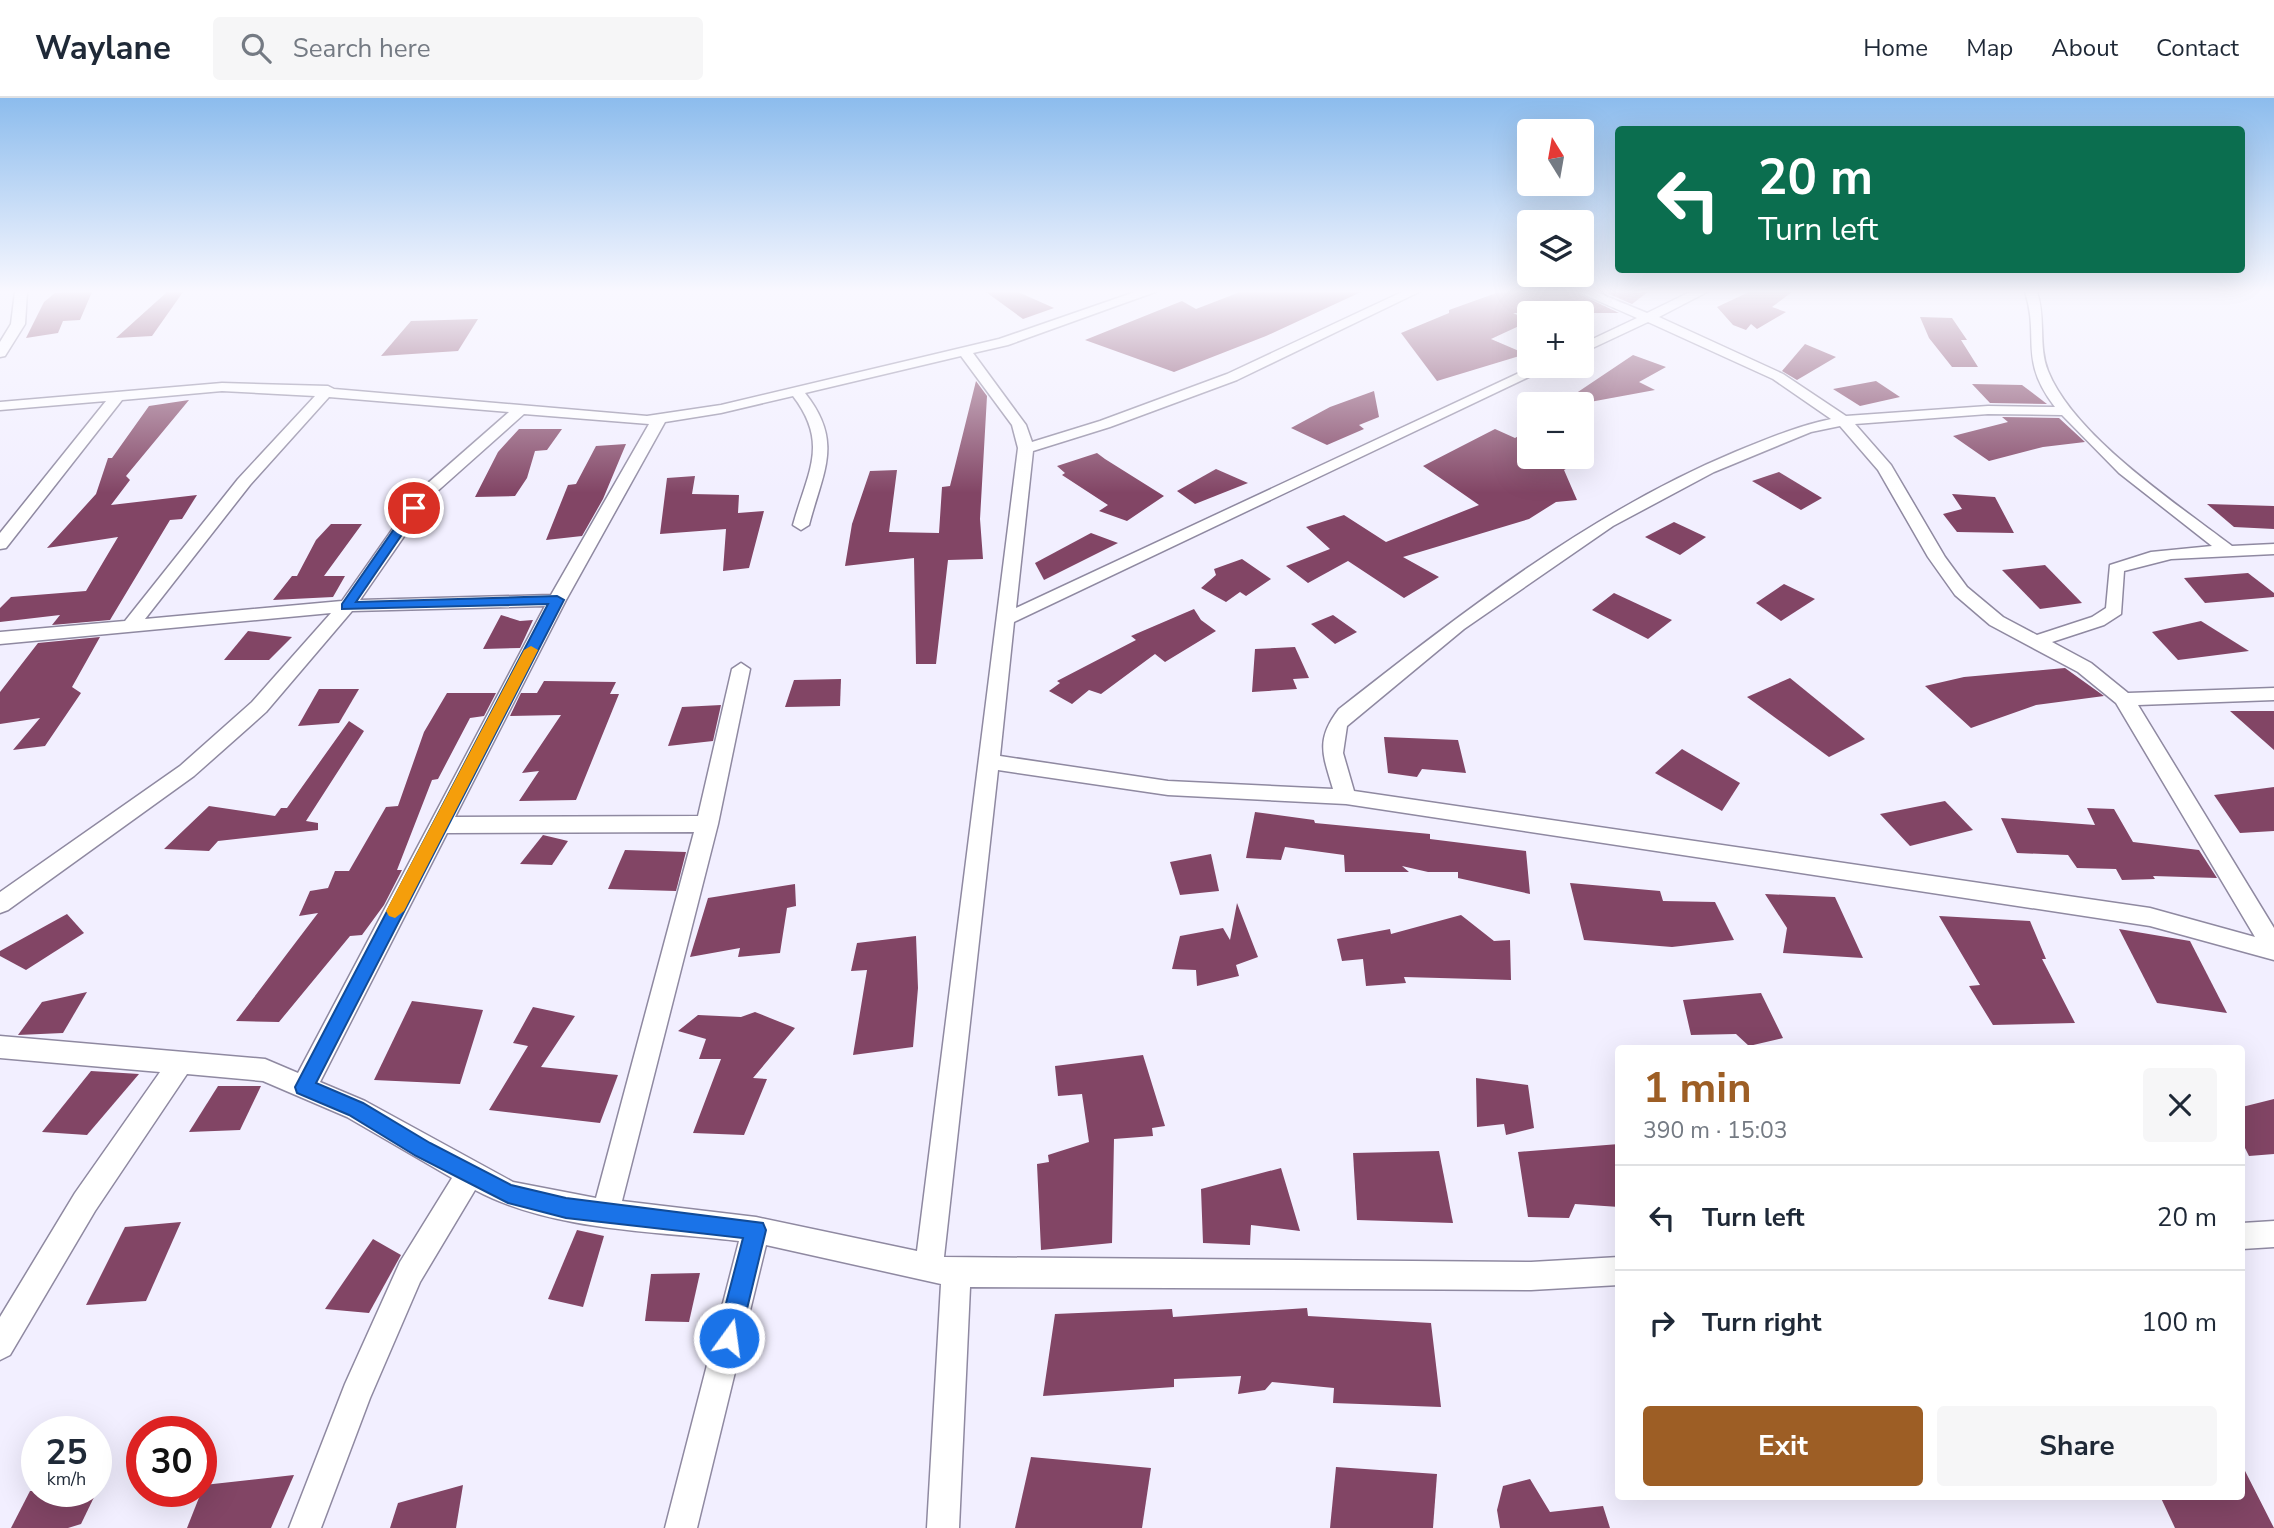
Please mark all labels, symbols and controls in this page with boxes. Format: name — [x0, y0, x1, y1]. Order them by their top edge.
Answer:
search box — [213, 17, 703, 80]
text: Waylane — [35, 26, 171, 71]
icon: search — [237, 29, 275, 67]
text: Search here — [293, 31, 431, 66]
text: Home — [1863, 32, 1928, 64]
text: Map — [1966, 32, 2013, 64]
text: About — [2051, 32, 2118, 64]
text: Contact — [2156, 32, 2239, 64]
north arrow — [1517, 119, 1594, 196]
map controls — [1517, 119, 1594, 469]
text: 20 m — [1758, 144, 1873, 211]
icon: left — [1643, 154, 1734, 245]
text: Turn left — [1758, 208, 1878, 251]
button: layers — [1517, 210, 1594, 287]
button: + — [1517, 301, 1594, 378]
button: − — [1517, 392, 1594, 469]
pin — [384, 478, 444, 538]
icon: arrive — [395, 489, 433, 527]
text: 1 min — [1643, 1060, 1752, 1117]
button: close — [2143, 1068, 2217, 1142]
text: 390 m · 15:03 — [1643, 1115, 1788, 1146]
icon: left — [1643, 1199, 1681, 1237]
text: Turn left — [1702, 1200, 1805, 1235]
text: 20 m — [2157, 1200, 2217, 1235]
position arrow — [692, 1301, 766, 1375]
icon: right — [1643, 1304, 1681, 1342]
text: Turn right — [1702, 1305, 1821, 1340]
text: 100 m — [2141, 1305, 2217, 1340]
button: Exit — [1643, 1406, 1923, 1486]
button: Share — [1937, 1406, 2217, 1486]
speed limit sign: 30 — [126, 1416, 217, 1507]
text: 25 — [45, 1429, 88, 1476]
text: km/h — [47, 1467, 86, 1491]

